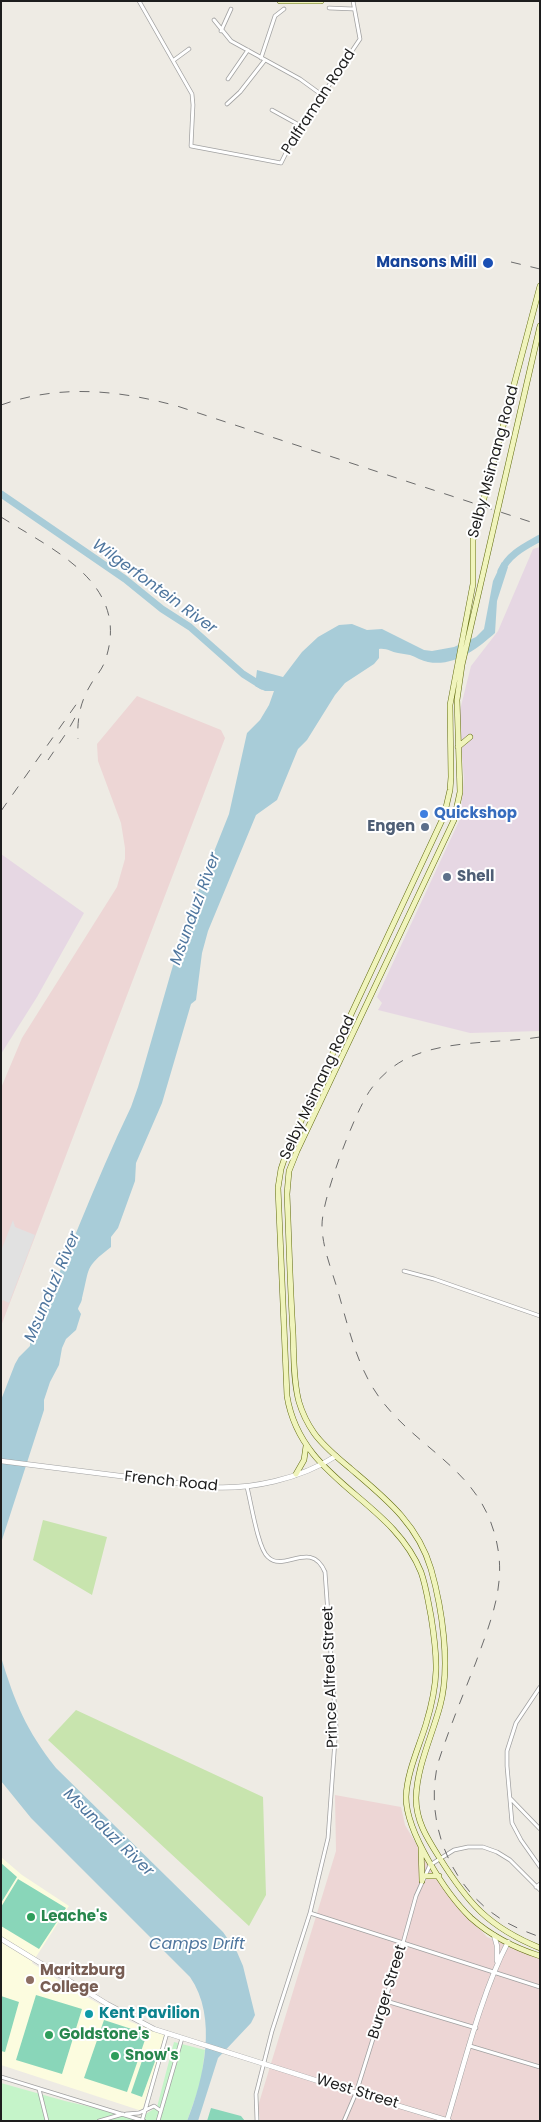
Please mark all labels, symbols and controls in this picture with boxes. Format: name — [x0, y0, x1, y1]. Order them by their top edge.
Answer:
street label: Palframan Road — [278, 46, 360, 158]
place label: Mansons Mill — [376, 254, 477, 272]
marker: Mansons Mill — [481, 256, 495, 270]
street label: Selby Msimang Road — [465, 384, 523, 540]
water label: Wilgerfontein River — [88, 535, 220, 639]
place label: Quickshop — [434, 805, 517, 823]
marker: Quickshop — [418, 808, 430, 820]
place label: Engen — [367, 818, 415, 836]
marker: Engen — [419, 821, 431, 833]
water label: Msunduzi River — [167, 850, 225, 968]
place label: Shell — [457, 868, 494, 886]
marker: Shell — [441, 871, 453, 883]
street label: Selby Msimang Road — [277, 1013, 359, 1163]
water label: Msunduzi River — [21, 1229, 85, 1345]
street label: French Road — [123, 1468, 219, 1496]
street label: Prince Alfred Street — [320, 1606, 342, 1748]
water label: Msunduzi River — [59, 1785, 157, 1881]
place label: Leache's — [41, 1908, 108, 1926]
marker: Leache's — [25, 1911, 37, 1923]
water label: Camps Drift — [149, 1935, 245, 1955]
street label: Burger Street — [365, 1943, 411, 2041]
place label: Maritzburg College — [40, 1962, 125, 1997]
marker: Maritzburg College — [24, 1974, 36, 1986]
place label: Kent Pavilion — [99, 2005, 200, 2023]
marker: Kent Pavilion — [83, 2008, 95, 2020]
place label: Goldstone's — [59, 2026, 150, 2044]
marker: Goldstone's — [43, 2029, 55, 2041]
place label: Snow's — [125, 2047, 179, 2065]
marker: Snow's — [109, 2050, 121, 2062]
street label: West Street — [314, 2071, 400, 2113]

